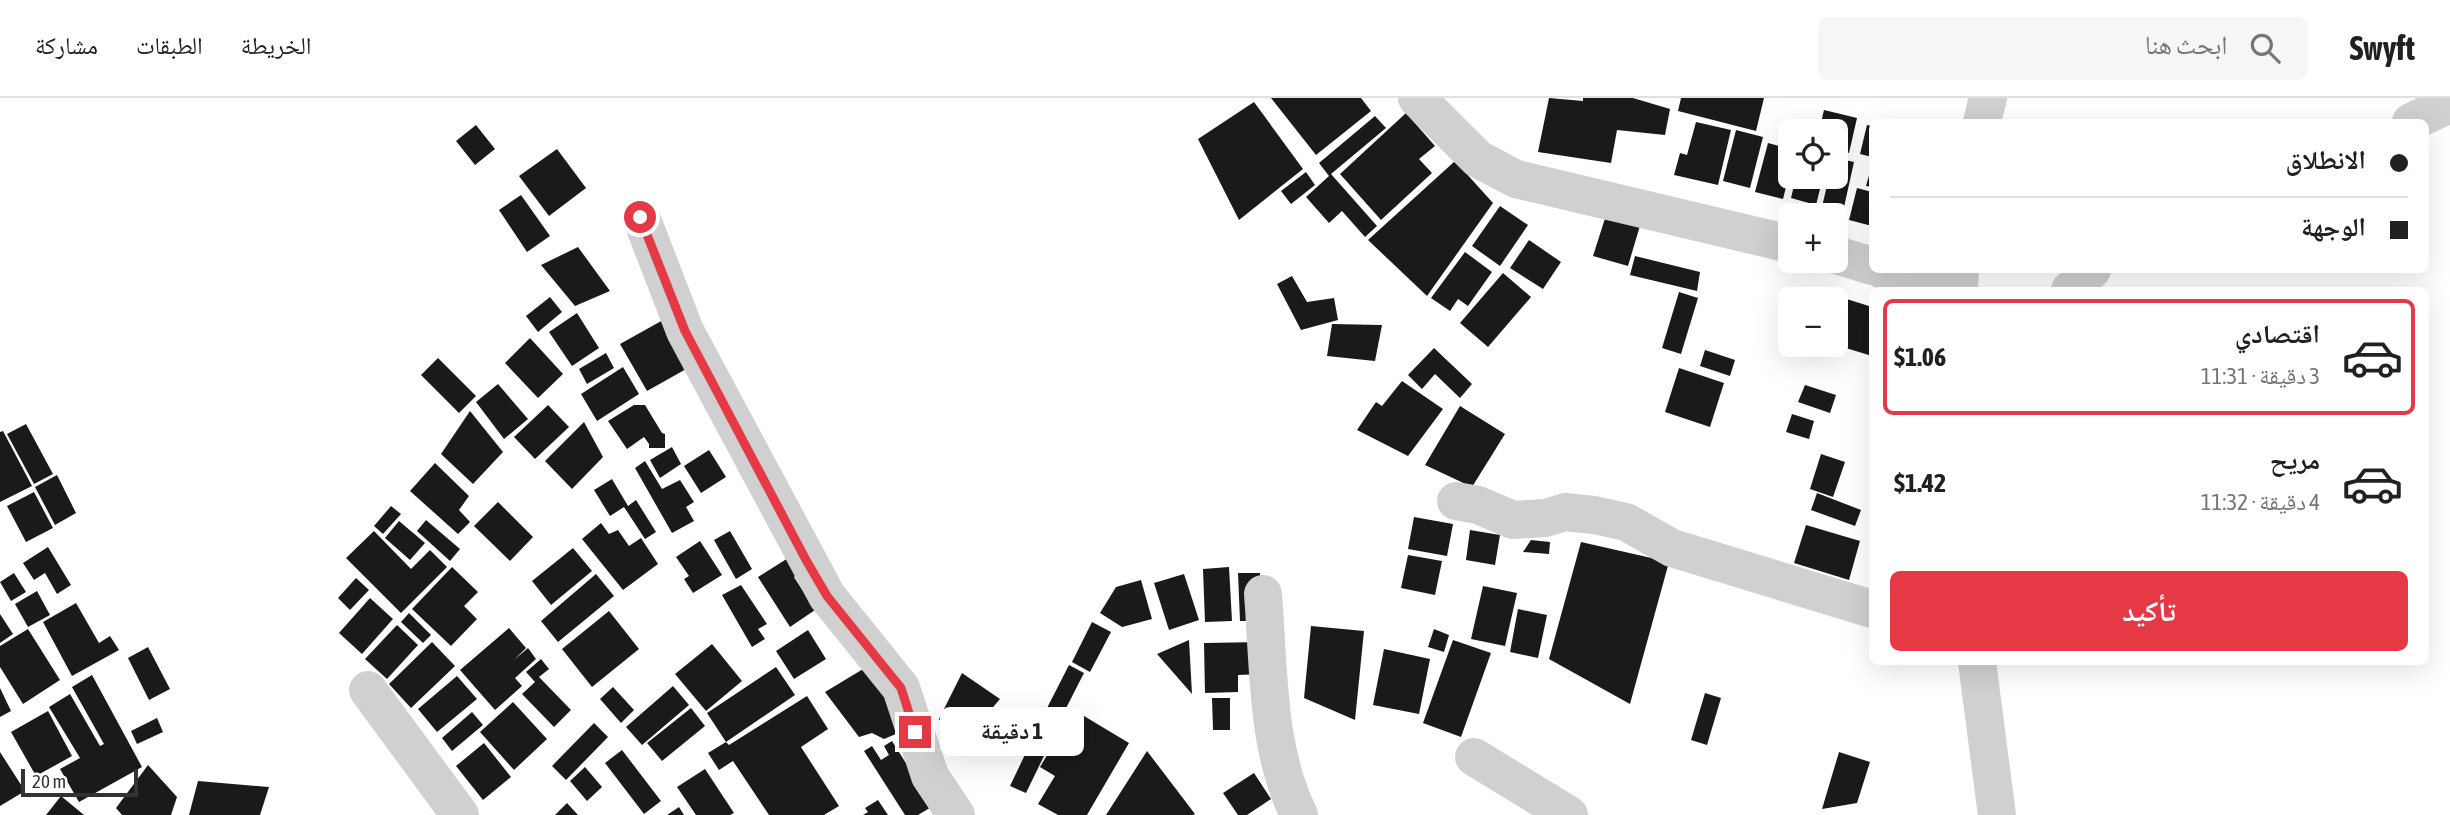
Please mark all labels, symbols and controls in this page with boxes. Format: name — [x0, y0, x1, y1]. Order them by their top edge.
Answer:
search box — [1818, 17, 2308, 80]
icon: search — [2246, 29, 2284, 67]
text: Swyft — [2350, 29, 2415, 67]
text: ابحث هنا — [2145, 30, 2228, 60]
text: مشاركة — [35, 32, 98, 59]
text: الطبقات — [136, 32, 203, 59]
text: الخريطة — [241, 32, 311, 59]
map controls — [1778, 119, 1848, 357]
button: locate — [1778, 119, 1848, 189]
text: الانطلاق — [2286, 145, 2366, 175]
route start — [624, 201, 656, 233]
button: + — [1778, 203, 1848, 273]
text: الوجهة — [2301, 212, 2366, 242]
button: − — [1778, 287, 1848, 357]
text: اقتصادي — [2235, 319, 2320, 349]
icon: car — [2341, 326, 2404, 389]
text: $1.06 — [1894, 342, 1946, 372]
text: 3 دقيقة · 11:31 — [2201, 363, 2320, 389]
text: مريح — [2270, 445, 2320, 475]
icon: car — [2341, 452, 2404, 515]
text: $1.42 — [1894, 468, 1946, 498]
text: 4 دقيقة · 11:32 — [2201, 489, 2320, 515]
button: تأكيد — [1890, 571, 2408, 651]
callout: 1 دقيقة — [940, 708, 1083, 756]
route end — [899, 716, 931, 748]
text: 1 دقيقة — [981, 718, 1043, 744]
scale bar — [21, 766, 138, 798]
text: 20 m — [32, 770, 66, 792]

